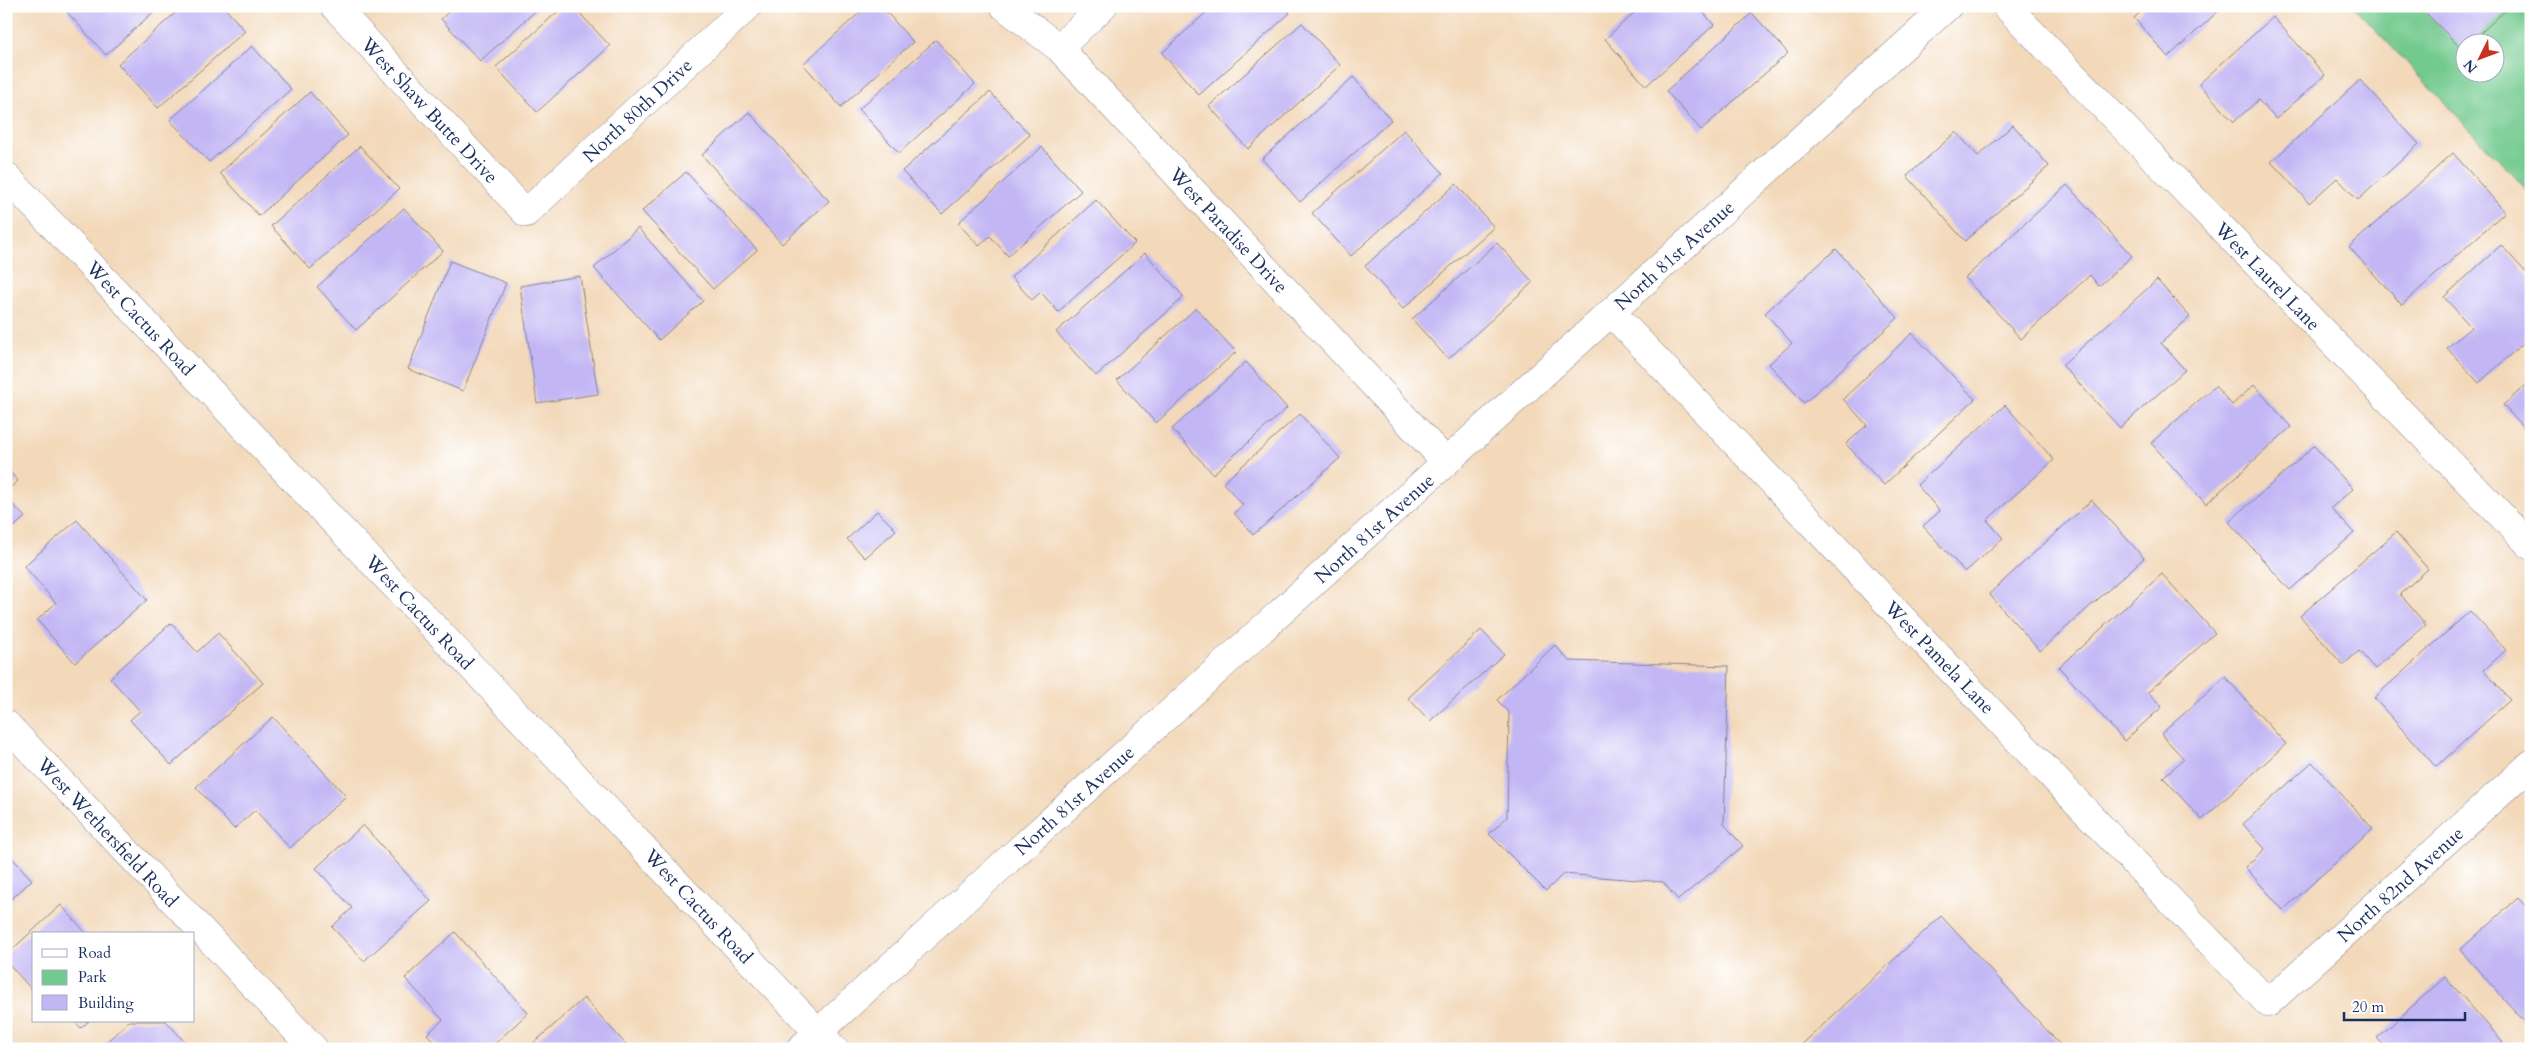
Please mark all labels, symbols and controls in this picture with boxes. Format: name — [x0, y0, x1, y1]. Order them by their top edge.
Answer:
street label: West Shaw Butte Drive — [354, 31, 504, 189]
north arrow — [2454, 32, 2504, 82]
street label: North 80th Drive — [577, 53, 698, 169]
text: N — [2460, 55, 2482, 77]
street label: West Paradise Drive — [1162, 161, 1293, 299]
street label: North 81st Avenue — [1609, 195, 1740, 317]
street label: West Laurel Lane — [2208, 216, 2326, 337]
street label: West Cactus Road — [80, 255, 200, 382]
street label: North 81st Avenue — [1309, 468, 1440, 590]
street label: West Cactus Road — [359, 549, 479, 676]
street label: West Pamela Lane — [1878, 595, 2000, 720]
street label: North 81st Avenue — [1009, 740, 1140, 862]
street label: West Wethersfield Road — [30, 751, 184, 913]
street label: North 82nd Avenue — [2332, 821, 2470, 949]
street label: West Cactus Road — [638, 843, 758, 970]
legend — [32, 932, 195, 1022]
text: Road — [78, 943, 111, 963]
text: Park — [78, 967, 107, 987]
scale bar — [2344, 990, 2466, 1022]
text: Building — [78, 993, 134, 1013]
text: 20 m — [2352, 997, 2384, 1017]

